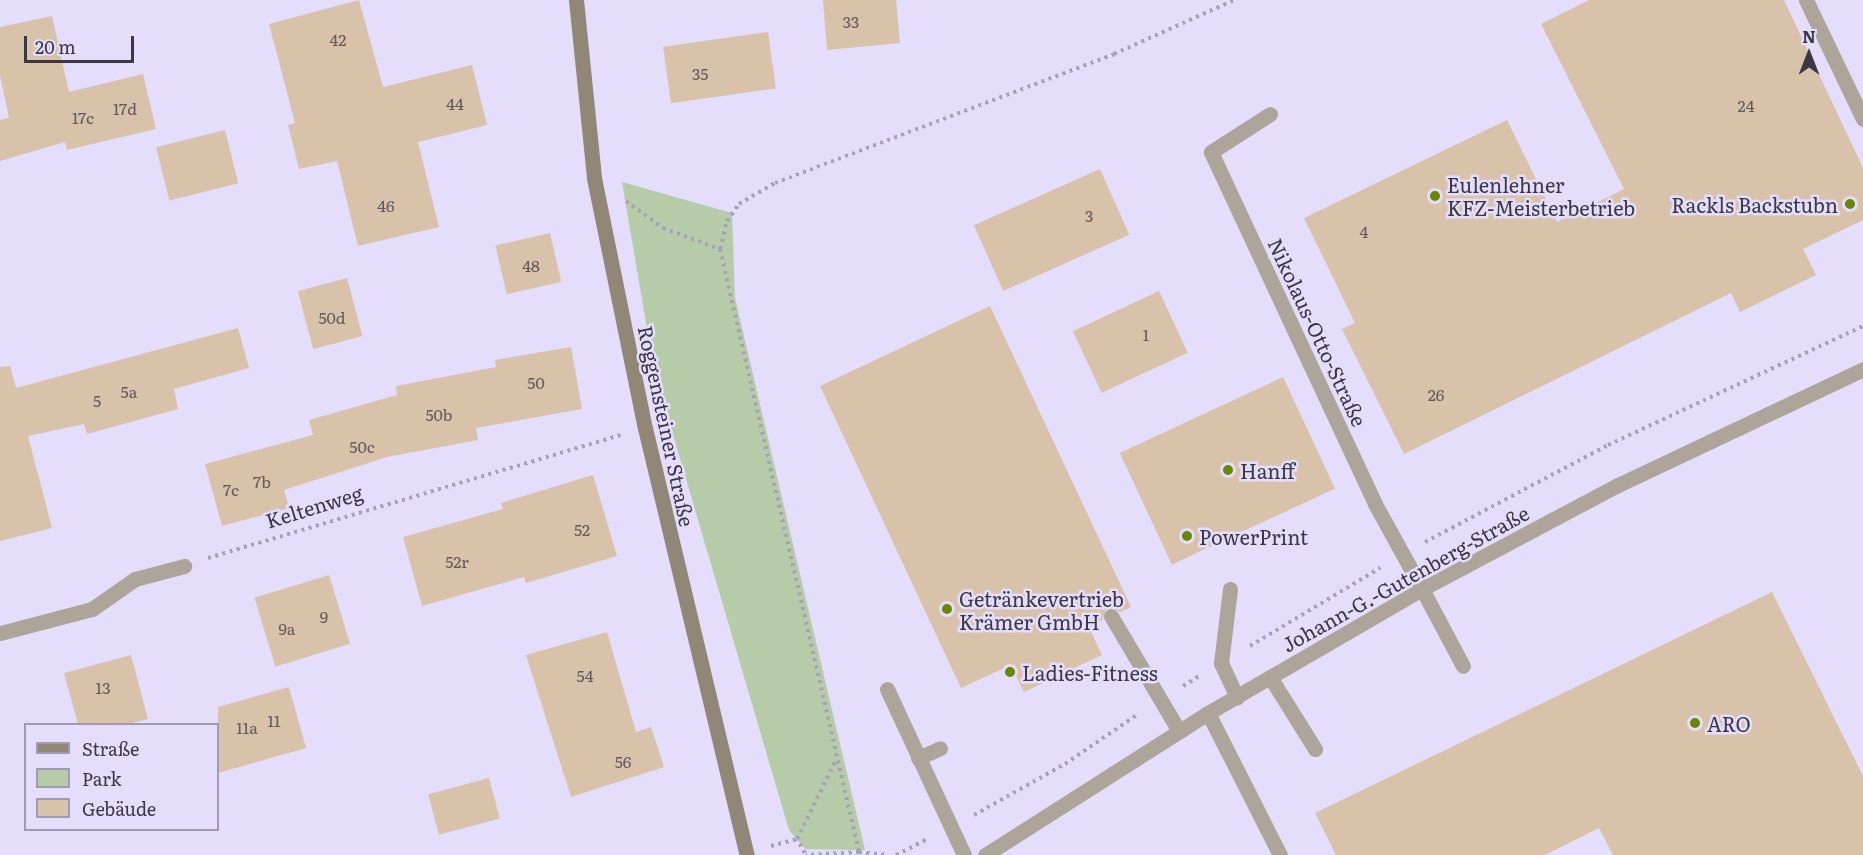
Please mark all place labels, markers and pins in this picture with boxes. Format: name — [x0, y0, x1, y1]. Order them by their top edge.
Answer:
place label: Eulenlehner KFZ-Meisterbetrieb — [1447, 172, 1635, 219]
marker: Eulenlehner KFZ-Meisterbetrieb — [1428, 189, 1442, 203]
place label: Rackls Backstubn — [1671, 192, 1838, 216]
marker: Rackls Backstubn — [1843, 197, 1857, 211]
place label: Hanff — [1240, 458, 1295, 482]
marker: Hanff — [1221, 463, 1235, 477]
place label: PowerPrint — [1199, 524, 1308, 548]
marker: PowerPrint — [1180, 529, 1194, 543]
place label: Getränkevertrieb Krämer GmbH — [959, 586, 1124, 633]
marker: Getränkevertrieb Krämer GmbH — [940, 602, 954, 616]
place label: Ladies-Fitness — [1022, 660, 1158, 684]
marker: Ladies-Fitness — [1003, 665, 1017, 679]
place label: ARO — [1707, 711, 1751, 735]
marker: ARO — [1688, 716, 1702, 730]

